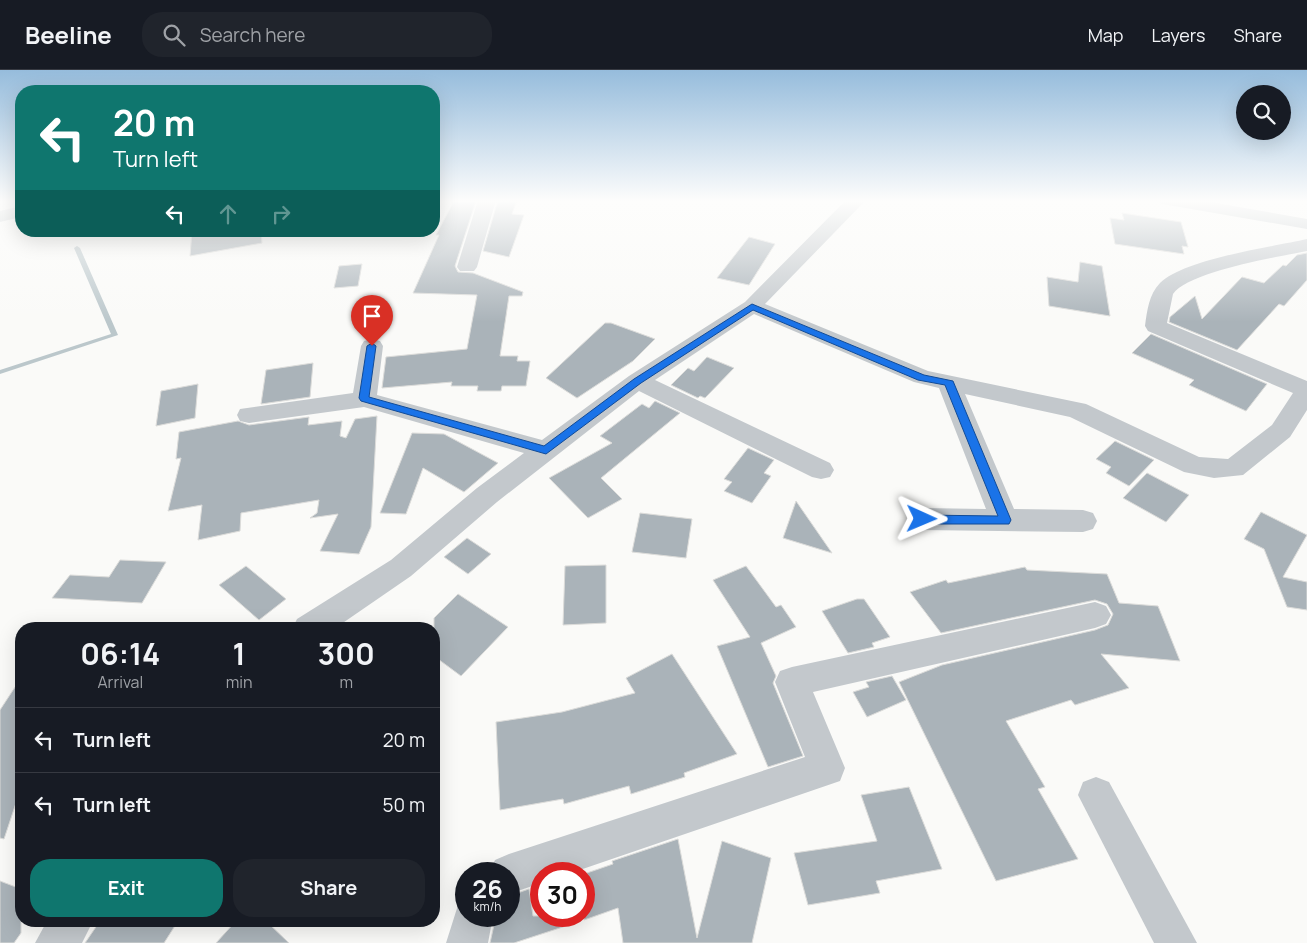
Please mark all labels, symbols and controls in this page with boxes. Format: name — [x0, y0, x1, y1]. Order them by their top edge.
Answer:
search box — [142, 12, 492, 57]
text: Beeline — [25, 18, 112, 51]
icon: search — [160, 21, 188, 49]
text: Search here — [200, 22, 305, 48]
text: Map — [1088, 23, 1123, 47]
text: Layers — [1151, 23, 1205, 47]
text: Share — [1233, 23, 1282, 47]
map controls — [1236, 85, 1291, 140]
button: search — [1236, 85, 1291, 140]
text: 20 m — [113, 99, 195, 147]
icon: left — [30, 105, 95, 170]
text: Turn left — [113, 144, 198, 174]
icon: left — [161, 200, 189, 228]
icon: ahead — [214, 200, 242, 228]
icon: right — [267, 200, 295, 228]
pin — [351, 295, 393, 346]
icon: arrive — [358, 302, 386, 330]
position arrow — [895, 492, 947, 544]
text: 06:14 — [80, 633, 160, 674]
text: 1 — [232, 633, 246, 674]
text: 300 — [318, 633, 375, 674]
text: Arrival — [97, 671, 143, 693]
text: min — [226, 671, 252, 693]
text: m — [339, 671, 353, 693]
icon: left — [30, 726, 58, 754]
text: Turn left — [73, 727, 151, 753]
text: 20 m — [383, 727, 425, 753]
icon: left — [30, 791, 58, 819]
text: Turn left — [73, 792, 151, 818]
text: 50 m — [383, 792, 425, 818]
button: Exit — [30, 859, 223, 917]
button: Share — [233, 859, 425, 917]
speed limit sign: 30 — [530, 862, 595, 927]
text: 26 — [472, 871, 503, 906]
text: km/h — [474, 898, 501, 915]

